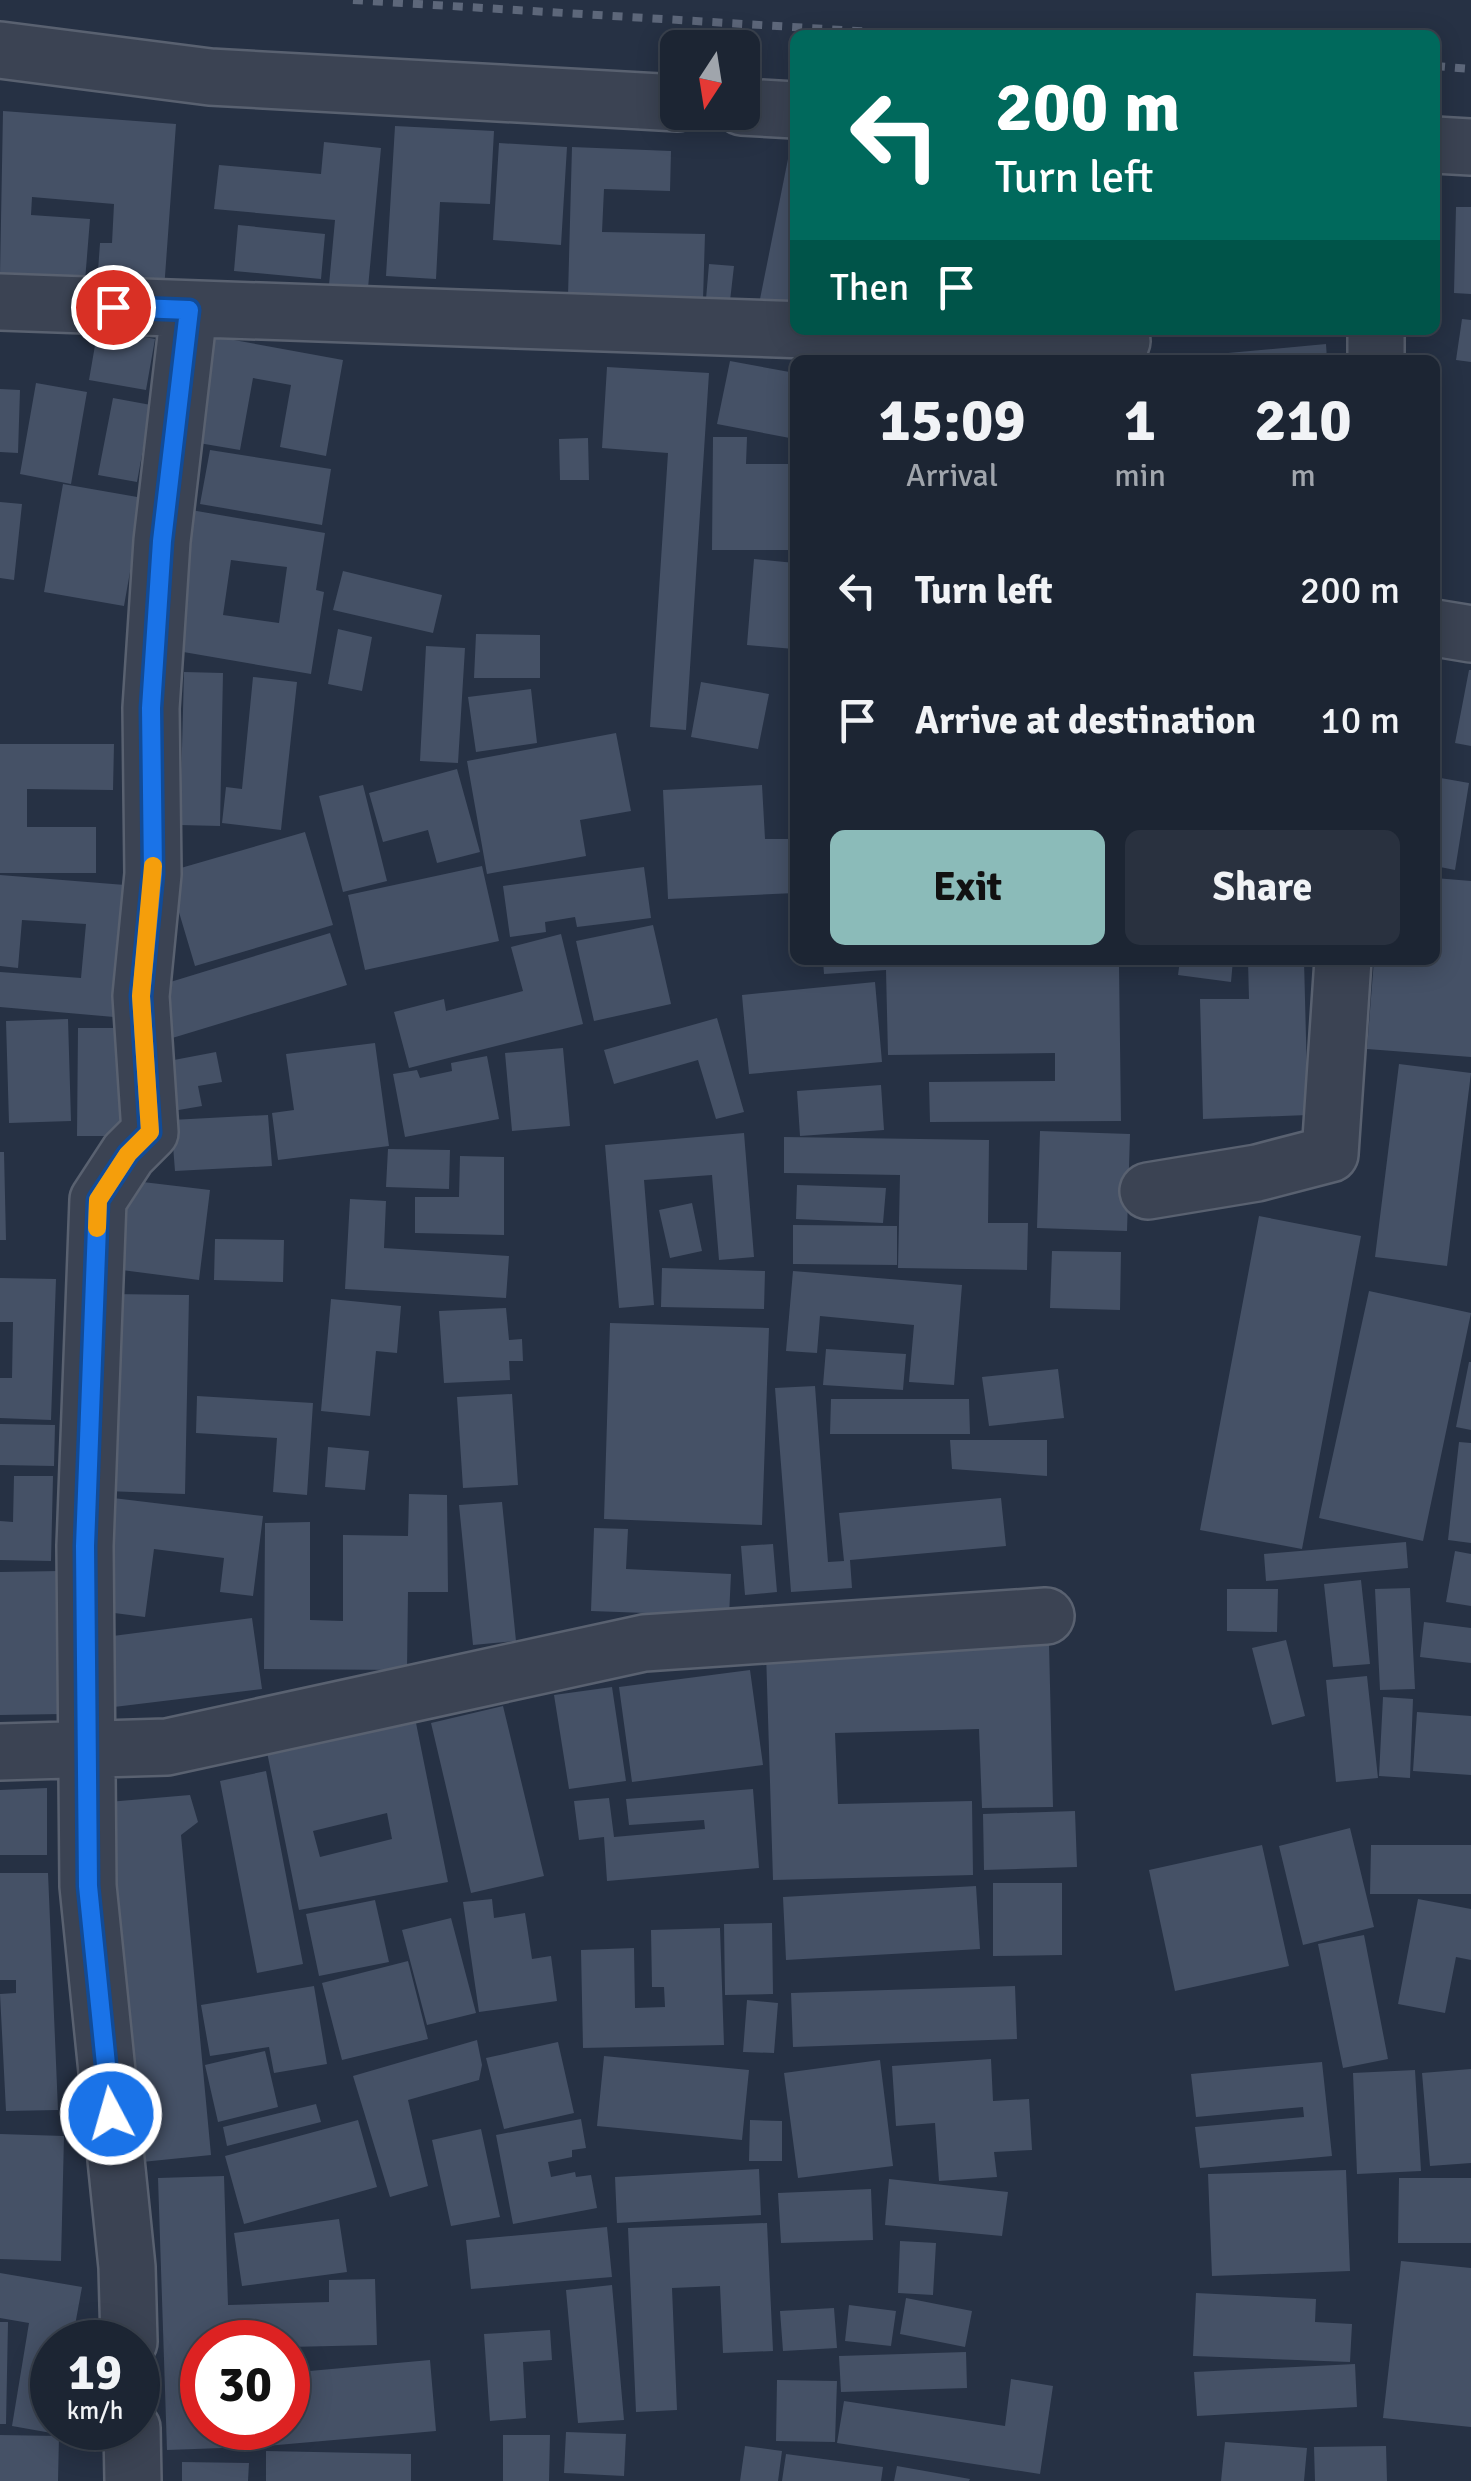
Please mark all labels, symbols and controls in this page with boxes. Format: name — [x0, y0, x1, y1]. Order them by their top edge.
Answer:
north arrow — [660, 30, 760, 130]
map controls — [660, 30, 760, 130]
text: 200 m — [995, 64, 1180, 150]
icon: left — [830, 70, 960, 200]
text: Turn left — [995, 150, 1154, 205]
icon: arrive — [929, 260, 984, 315]
text: Then — [830, 264, 909, 311]
pin — [71, 265, 156, 350]
icon: arrive — [86, 280, 141, 335]
text: 15:09 — [878, 384, 1026, 458]
text: 1 — [1124, 384, 1156, 458]
text: 210 — [1254, 384, 1352, 458]
text: Arrival — [906, 456, 998, 495]
text: min — [1114, 456, 1166, 495]
text: m — [1290, 456, 1316, 495]
icon: left — [830, 563, 885, 618]
text: Turn left — [915, 567, 1053, 614]
text: 200 m — [1300, 567, 1400, 614]
icon: arrive — [830, 693, 885, 748]
text: Arrive at destination — [915, 697, 1256, 744]
text: 10 m — [1320, 697, 1400, 744]
button: Exit — [830, 830, 1105, 945]
button: Share — [1125, 830, 1400, 945]
position arrow — [59, 2062, 163, 2166]
speed limit sign: 30 — [180, 2320, 310, 2450]
text: 19 — [68, 2342, 122, 2404]
text: km/h — [67, 2395, 123, 2426]

